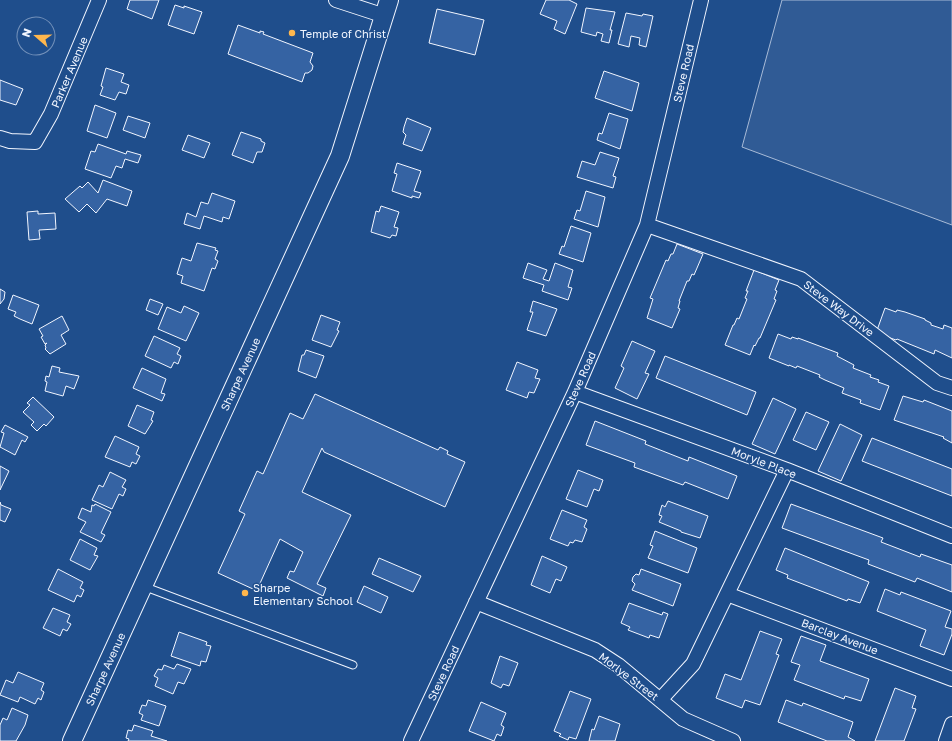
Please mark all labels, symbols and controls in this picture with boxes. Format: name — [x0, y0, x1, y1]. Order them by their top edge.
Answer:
north arrow — [16, 16, 56, 56]
text: N — [19, 26, 34, 39]
place label: Temple of Christ — [300, 27, 386, 40]
marker: Temple of Christ — [287, 28, 297, 38]
street label: Parker Avenue — [48, 35, 90, 109]
street label: Steve Road — [670, 43, 696, 103]
street label: Steve Way Drive — [801, 277, 877, 339]
street label: Sharpe Avenue — [217, 335, 263, 413]
street label: Steve Road — [562, 349, 598, 409]
street label: Moryle Place — [730, 444, 798, 480]
place label: Sharpe Elementary School — [253, 581, 353, 607]
marker: Sharpe Elementary School — [240, 588, 250, 598]
street label: Barclay Avenue — [800, 615, 880, 657]
street label: Sharpe Avenue — [82, 630, 128, 708]
street label: Steve Road — [425, 643, 461, 703]
street label: Morlye Street — [597, 649, 661, 703]

